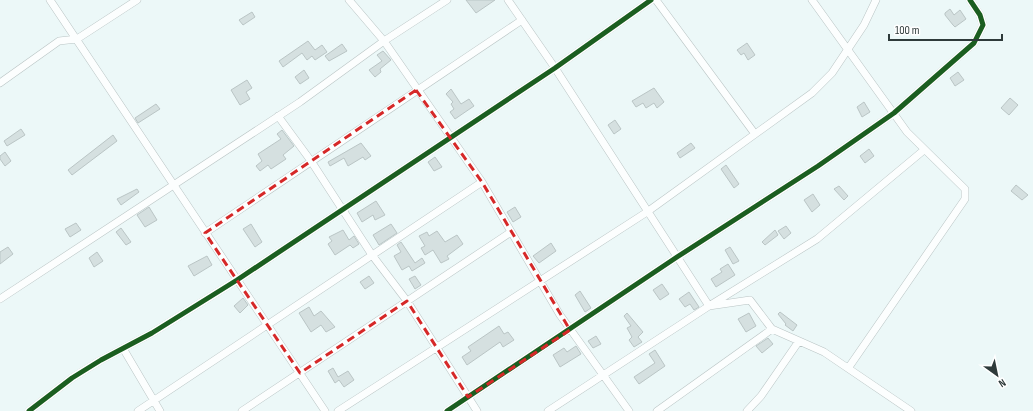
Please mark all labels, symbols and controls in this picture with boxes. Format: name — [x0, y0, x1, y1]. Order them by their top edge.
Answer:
scale bar — [889, 16, 1002, 42]
text: 100 m — [895, 23, 920, 38]
north arrow — [977, 355, 1017, 395]
text: N — [996, 376, 1008, 390]

